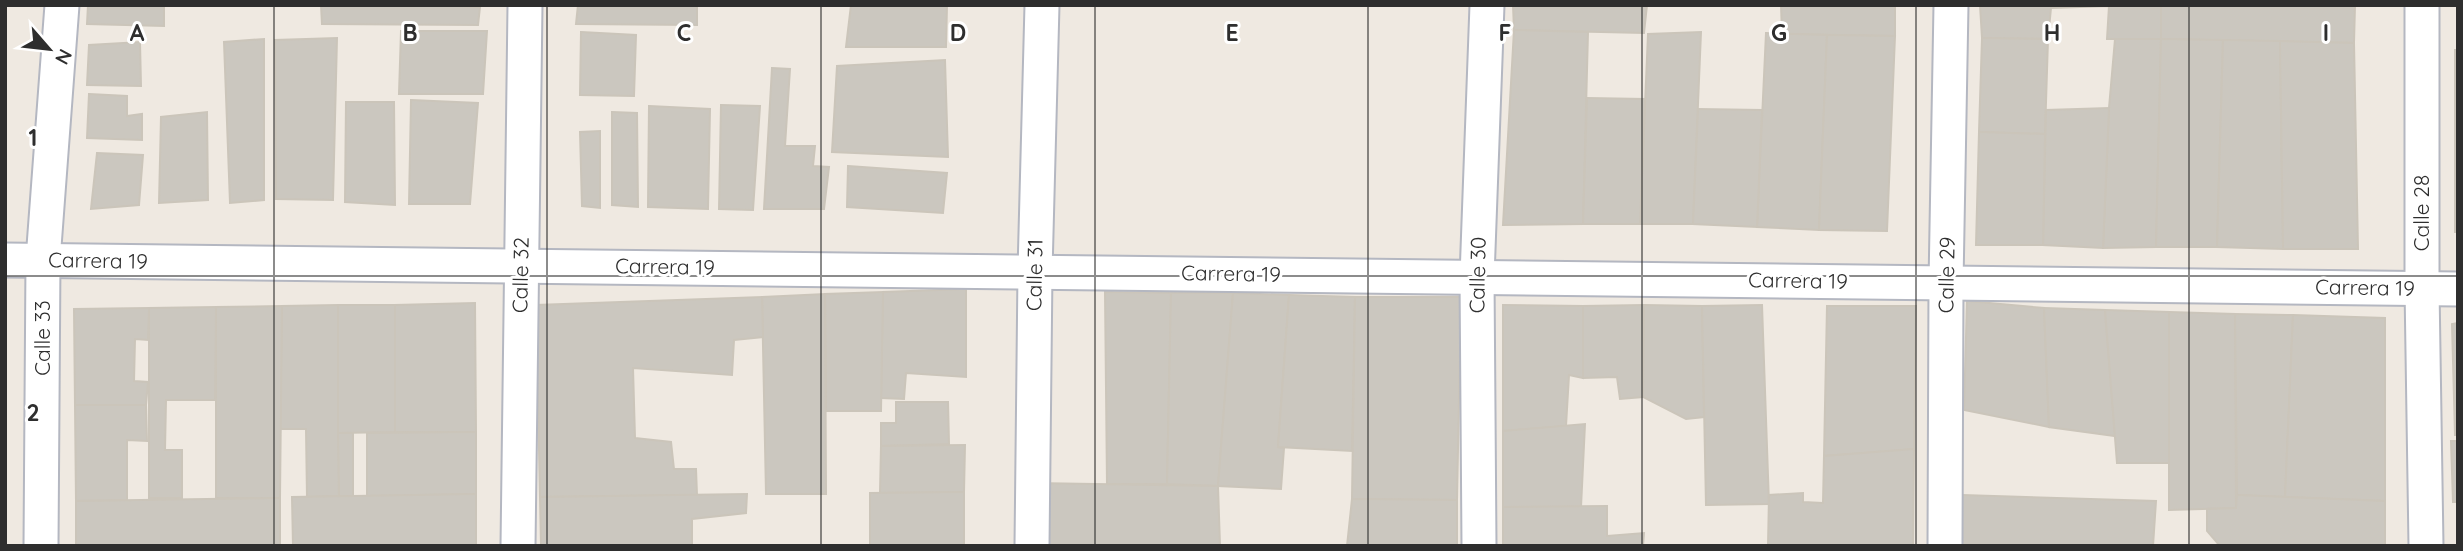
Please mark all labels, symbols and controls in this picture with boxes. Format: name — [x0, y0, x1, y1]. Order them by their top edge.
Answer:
north arrow — [14, 14, 84, 84]
text: A — [130, 18, 145, 47]
text: B — [402, 18, 418, 47]
text: C — [677, 18, 691, 47]
text: D — [950, 18, 966, 47]
text: E — [1225, 18, 1239, 47]
text: F — [1499, 18, 1511, 47]
text: G — [1771, 18, 1787, 47]
text: H — [2044, 18, 2060, 47]
text: I — [2323, 18, 2329, 47]
text: N — [50, 45, 78, 69]
text: 1 — [29, 123, 37, 152]
street label: Calle 28 — [2408, 175, 2434, 251]
street label: Calle 30 — [1463, 236, 1491, 314]
street label: Calle 29 — [1932, 236, 1960, 314]
street label: Calle 32 — [506, 237, 534, 313]
street label: Calle 31 — [1020, 239, 1048, 311]
street label: Carrera 19 — [48, 246, 148, 274]
street label: Carrera 19 — [615, 252, 715, 280]
street label: Carrera 19 — [1181, 259, 1281, 287]
street label: Carrera 19 — [1748, 266, 1848, 294]
street label: Carrera 19 — [2315, 273, 2415, 301]
street label: Calle 33 — [29, 300, 55, 376]
text: 2 — [26, 398, 40, 427]

